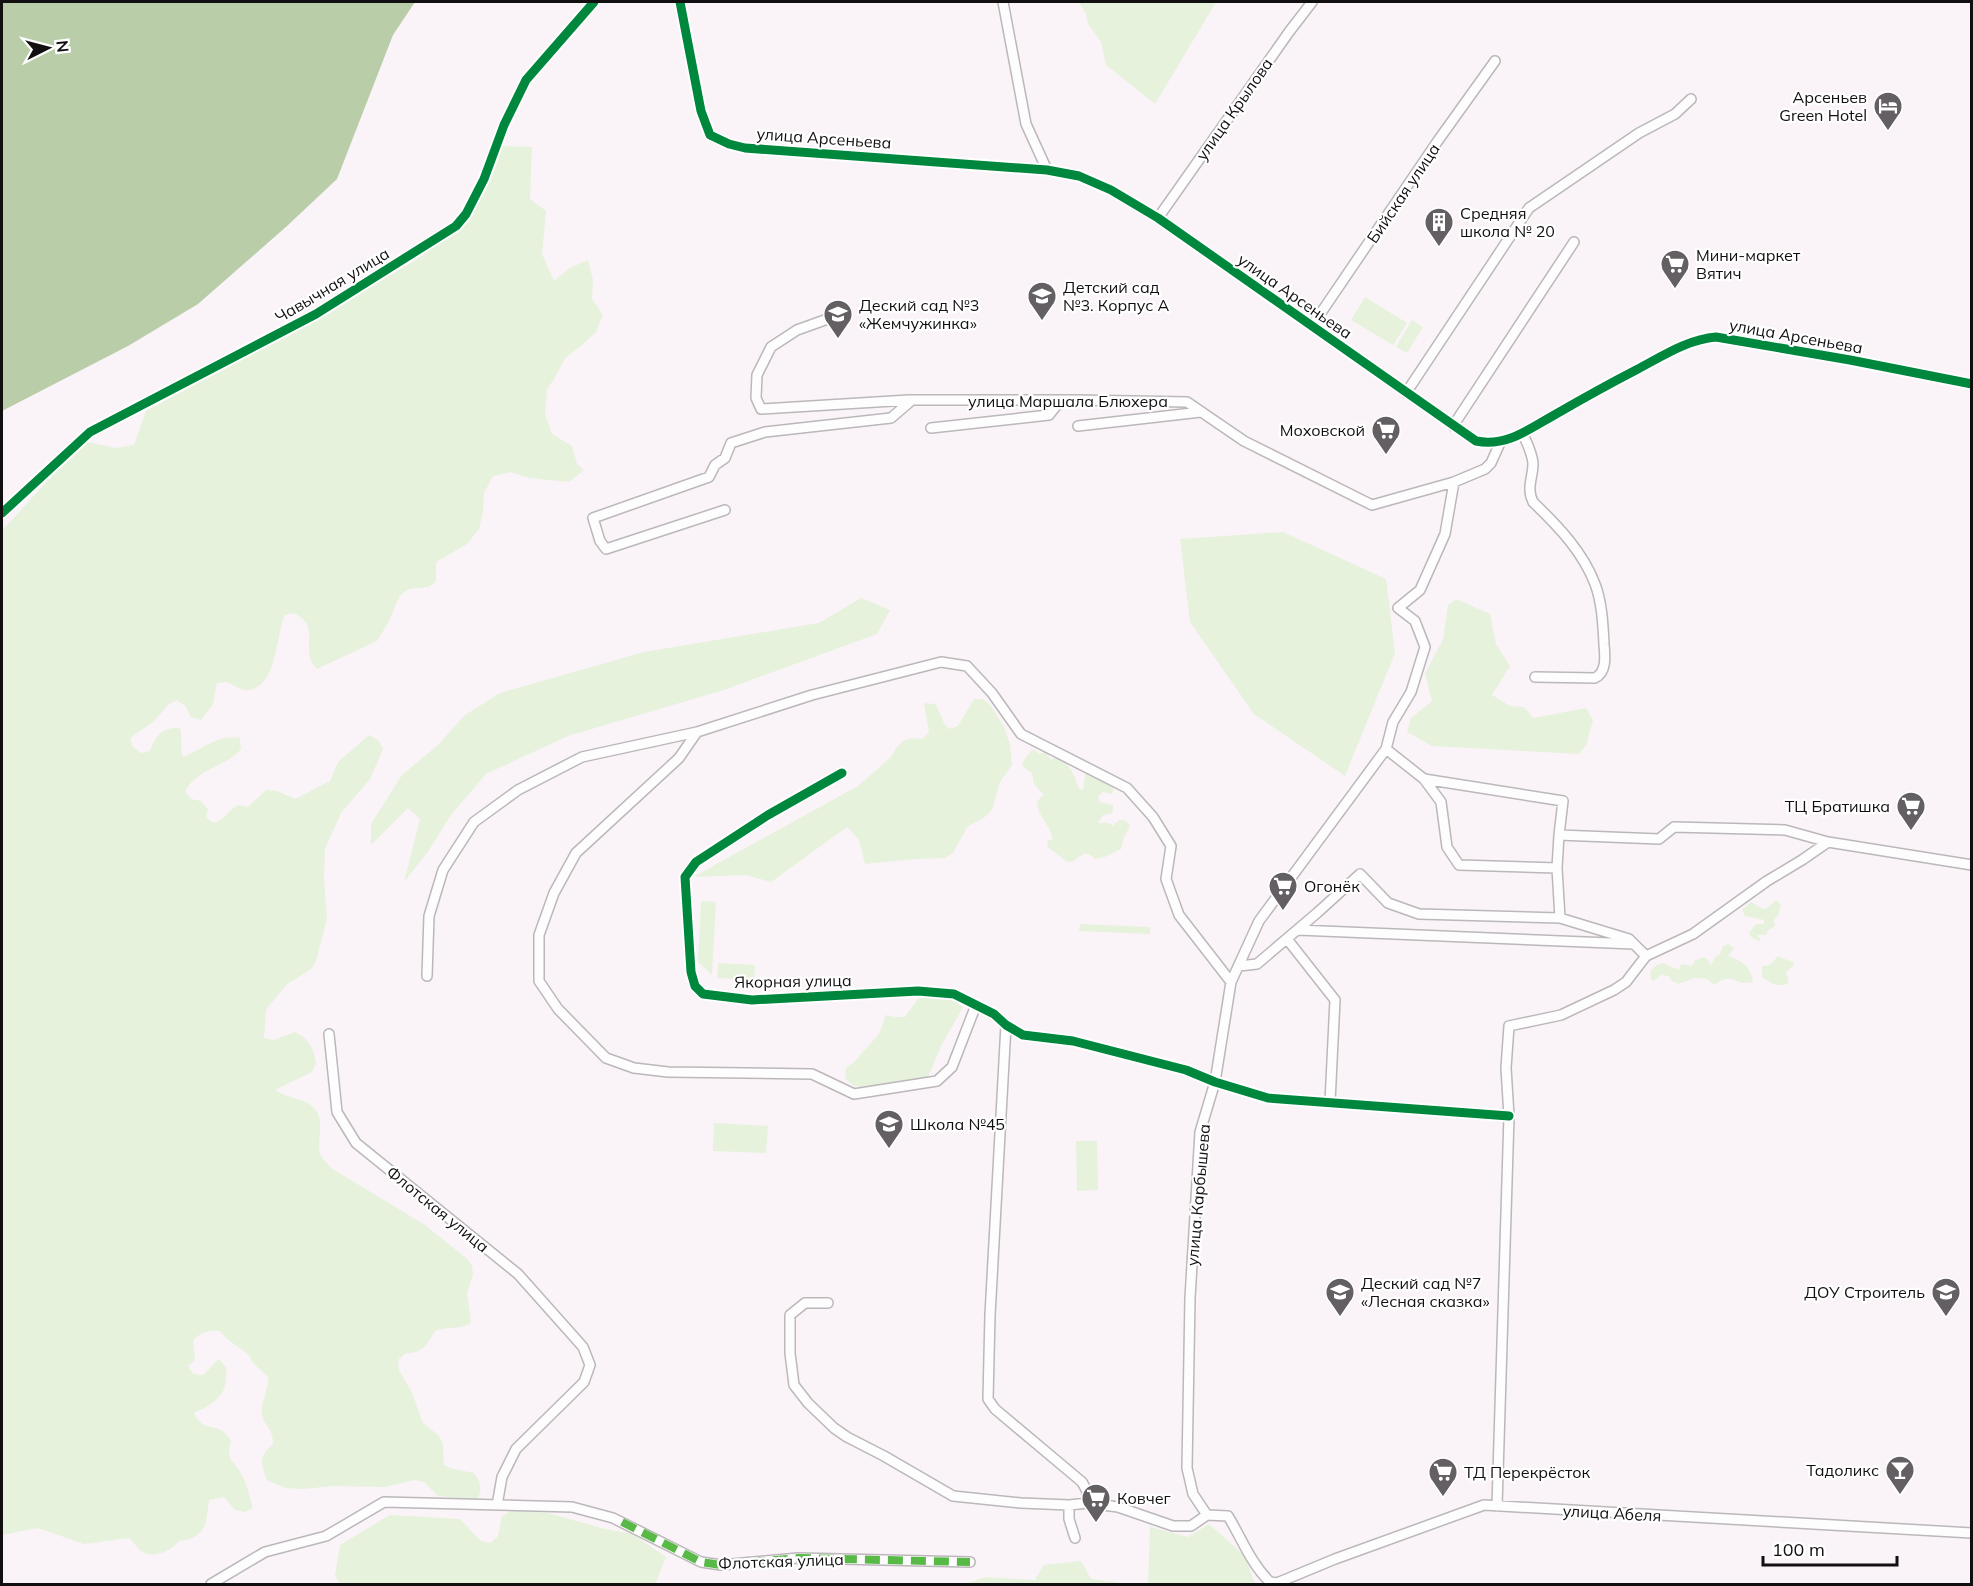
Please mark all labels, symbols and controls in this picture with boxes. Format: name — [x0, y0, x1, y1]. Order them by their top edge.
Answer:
north arrow — [18, 18, 78, 78]
text: N — [52, 39, 73, 53]
street label: улица Крылова — [1191, 54, 1277, 164]
place label: Арсеньев Green Hotel — [1779, 87, 1867, 125]
hotel icon: Арсеньев Green Hotel — [1872, 90, 1904, 132]
street label: улица Арсеньева — [756, 123, 892, 153]
street label: Бийская улица — [1362, 139, 1444, 247]
place label: Средняя школа № 20 — [1460, 203, 1555, 241]
building icon: Средняя школа № 20 — [1423, 206, 1455, 248]
street label: Чавычная улица — [271, 243, 393, 327]
place label: Мини-маркет Вятич — [1696, 245, 1801, 283]
supermarket icon: Мини-маркет Вятич — [1659, 248, 1691, 290]
street label: улица Арсеньева — [1234, 249, 1356, 343]
place label: Детский сад №3. Корпус А — [1063, 277, 1170, 315]
school or university icon: Детский сад №3. Корпус А — [1026, 280, 1058, 322]
place label: Деский сад №3 «Жемчужинка» — [859, 295, 979, 333]
school or university icon: Деский сад №3 «Жемчужинка» — [822, 298, 854, 340]
street label: улица Арсеньева — [1728, 314, 1864, 358]
street label: улица Маршала Блюхера — [968, 391, 1168, 411]
supermarket icon: Моховской — [1370, 414, 1402, 456]
place label: Моховской — [1280, 420, 1365, 440]
supermarket icon: ТЦ Братишка — [1895, 790, 1927, 832]
place label: ТЦ Братишка — [1785, 796, 1890, 816]
supermarket icon: Огонёк — [1267, 870, 1299, 912]
place label: Огонёк — [1304, 876, 1360, 896]
street label: Якорная улица — [734, 970, 852, 992]
school or university icon: Школа №45 — [873, 1108, 905, 1150]
place label: Школа №45 — [910, 1114, 1005, 1134]
street label: улица Карбышева — [1182, 1123, 1214, 1267]
street label: Флотская улица — [383, 1162, 493, 1256]
place label: Деский сад №7 «Лесная сказка» — [1361, 1273, 1490, 1311]
school or university icon: Деский сад №7 «Лесная сказка» — [1324, 1276, 1356, 1318]
school or university icon: ДОУ Строитель — [1930, 1276, 1962, 1318]
place label: ДОУ Строитель — [1804, 1282, 1925, 1302]
bar icon: Тадоликс — [1884, 1454, 1916, 1496]
supermarket icon: ТД Перекрёсток — [1427, 1456, 1459, 1498]
place label: Тадоликс — [1806, 1460, 1879, 1480]
place label: ТД Перекрёсток — [1464, 1462, 1591, 1482]
supermarket icon: Ковчег — [1080, 1482, 1112, 1524]
place label: Ковчег — [1117, 1488, 1171, 1508]
street label: улица Абеля — [1562, 1500, 1662, 1526]
scale bar — [1763, 1529, 1896, 1567]
text: 100 m — [1772, 1538, 1825, 1561]
street label: Флотская улица — [718, 1549, 844, 1573]

